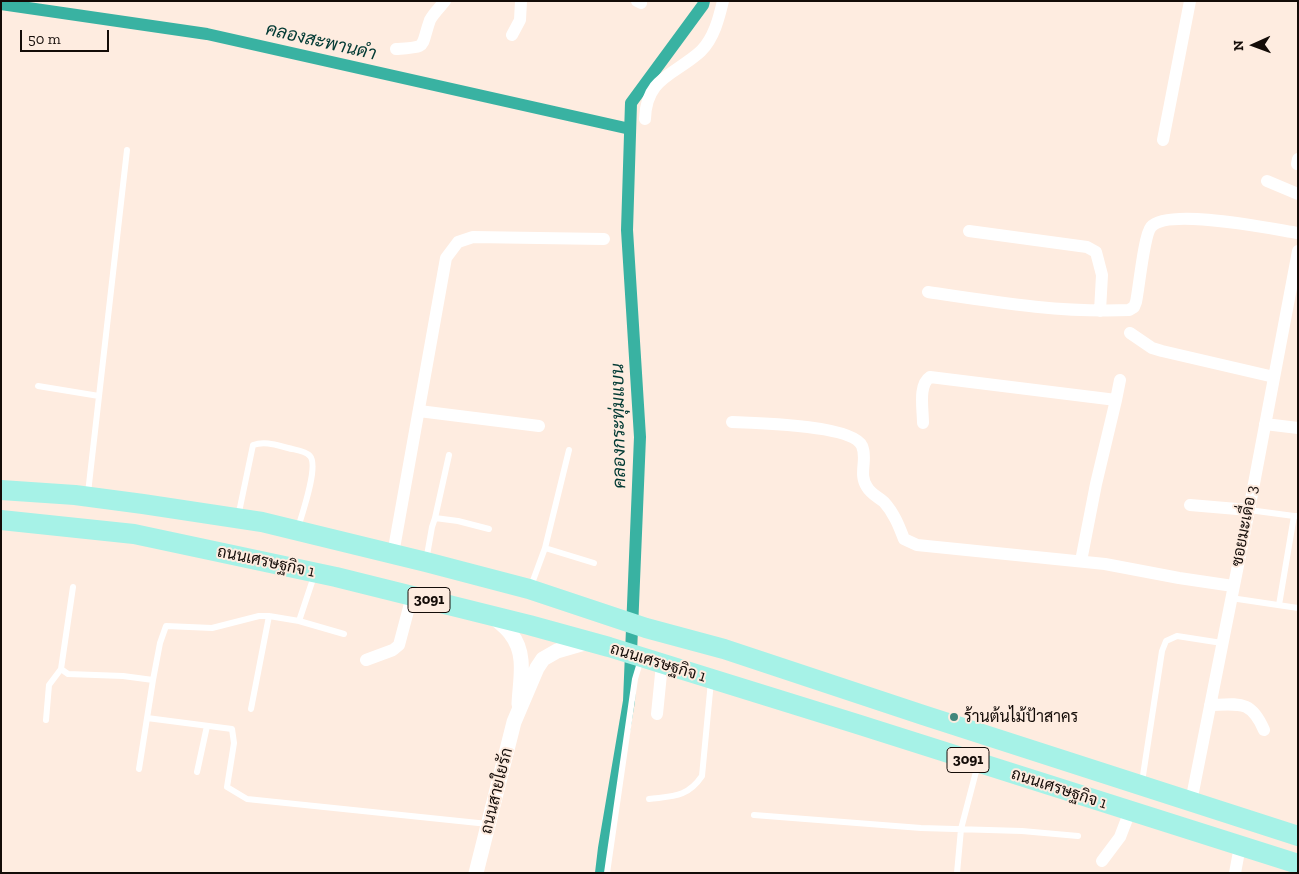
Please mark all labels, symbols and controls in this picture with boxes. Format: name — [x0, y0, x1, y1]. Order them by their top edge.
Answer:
water label: คลองสะพานดำ — [264, 19, 378, 65]
scale bar — [22, 20, 111, 52]
north arrow — [1229, 20, 1279, 70]
text: 50 m — [28, 30, 61, 48]
text: N — [1230, 40, 1247, 51]
water label: คลองกระทุ่มแบน — [607, 363, 631, 489]
street label: ซอยมะเดื่อ 3 — [1228, 484, 1262, 568]
street label: ถนนเศรษฐกิจ 1 — [215, 542, 317, 582]
road number: 3091 — [408, 588, 450, 612]
street label: ถนนเศรษฐกิจ 1 — [608, 639, 708, 687]
place label: ร้านต้นไม้ป้าสาคร — [964, 707, 1078, 727]
marker: ร้านต้นไม้ป้าสาคร — [948, 711, 960, 723]
street label: ถนนสายใยรัก — [477, 746, 517, 836]
road number: 3091 — [947, 748, 989, 772]
street label: ถนนเศรษฐกิจ 1 — [1009, 765, 1109, 813]

